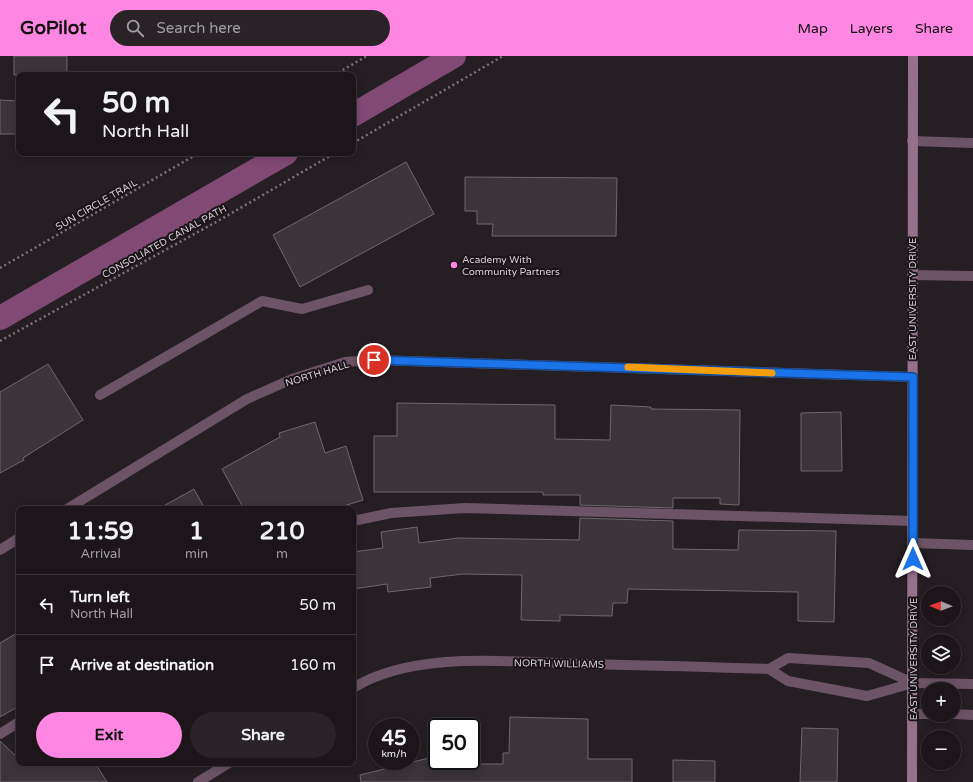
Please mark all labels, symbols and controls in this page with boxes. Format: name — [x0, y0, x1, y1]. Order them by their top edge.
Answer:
search box — [110, 10, 390, 46]
text: GoPilot — [20, 17, 86, 39]
icon: search — [124, 17, 146, 39]
text: Search here — [156, 19, 241, 37]
text: Map — [798, 20, 828, 37]
text: Layers — [850, 20, 893, 37]
text: Share — [915, 20, 953, 37]
text: 50 m — [102, 86, 170, 120]
icon: left — [36, 88, 88, 140]
text: North Hall — [102, 120, 189, 142]
street label: SUN CIRCLE TRAIL — [54, 176, 140, 233]
street label: CONSOLIATED CANAL PATH — [100, 203, 229, 281]
street label: EAST UNIVERSITY DRIVE — [907, 238, 919, 360]
place label: Academy With Community Partners — [462, 254, 560, 278]
marker: Academy With Community Partners — [449, 260, 459, 270]
pin — [357, 343, 391, 377]
icon: arrive — [363, 349, 385, 371]
street label: NORTH HALL — [284, 358, 351, 389]
text: 11:59 — [67, 517, 134, 546]
text: 1 — [189, 517, 204, 546]
text: 210 — [259, 517, 305, 546]
position arrow — [892, 538, 934, 580]
text: Arrival — [80, 546, 121, 562]
text: min — [185, 546, 208, 562]
text: m — [276, 546, 288, 562]
north arrow — [921, 586, 961, 626]
map controls — [921, 586, 961, 770]
text: Turn left — [70, 588, 130, 606]
icon: left — [36, 594, 58, 616]
text: 50 m — [299, 596, 336, 614]
street label: EAST UNIVERSITY DRIVE — [908, 598, 920, 720]
text: North Hall — [70, 606, 133, 622]
button: layers — [921, 634, 961, 674]
icon: arrive — [36, 654, 58, 676]
text: Arrive at destination — [70, 656, 214, 674]
text: 160 m — [290, 656, 336, 674]
street label: NORTH WILLIAMS — [514, 657, 604, 671]
button: + — [921, 682, 961, 722]
button: Exit — [36, 712, 182, 758]
button: Share — [190, 712, 336, 758]
speed limit sign: 50 — [428, 718, 480, 770]
text: 45 — [381, 727, 407, 751]
button: − — [921, 730, 961, 770]
text: km/h — [381, 748, 407, 760]

